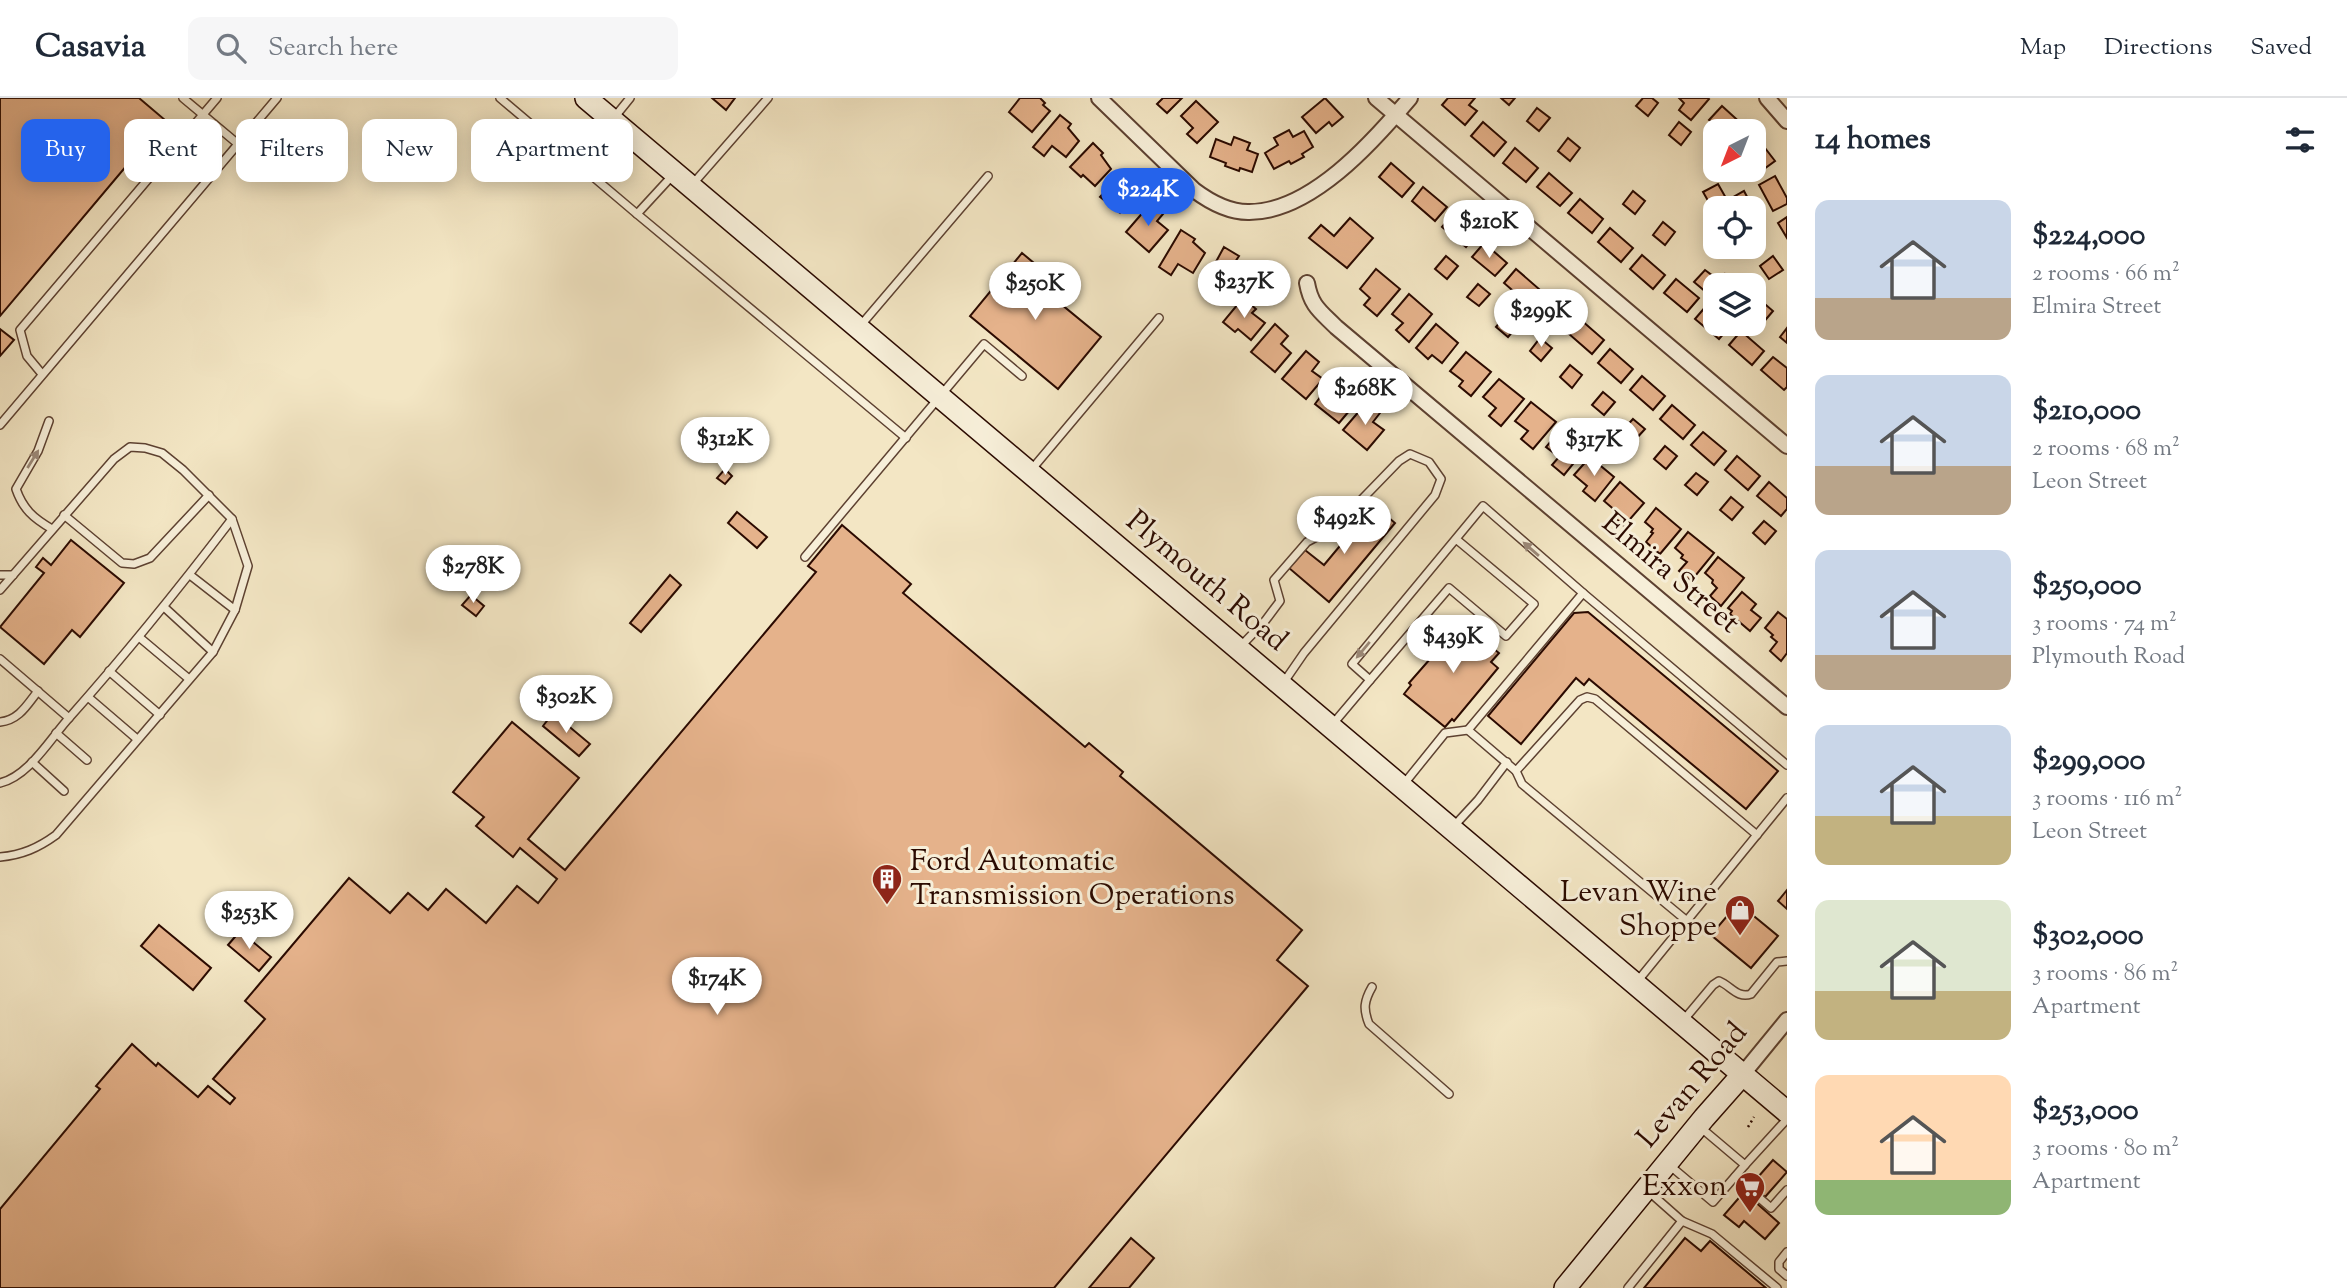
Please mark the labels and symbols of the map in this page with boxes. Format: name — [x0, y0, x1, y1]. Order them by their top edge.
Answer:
north arrow — [1703, 119, 1766, 182]
pin: $224K — [1099, 169, 1197, 228]
pin: $210K — [1440, 200, 1538, 260]
pin: $237K — [1195, 260, 1293, 320]
pin: $250K — [986, 262, 1084, 322]
pin: $299K — [1492, 289, 1590, 349]
pin: $268K — [1316, 368, 1414, 427]
pin: $312K — [676, 418, 774, 477]
pin: $317K — [1545, 418, 1643, 478]
one-way arrow — [26, 449, 39, 469]
pin: $492K — [1295, 496, 1393, 556]
street label: Plymouth Road — [1116, 501, 1296, 663]
street label: Elmira Street — [1592, 503, 1748, 645]
one-way arrow — [1523, 542, 1540, 557]
pin: $278K — [424, 546, 522, 605]
pin: $439K — [1404, 616, 1502, 675]
one-way arrow — [1356, 642, 1371, 659]
pin: $302K — [517, 676, 615, 735]
place label: Ford Automatic Transmission Operations — [910, 841, 1234, 918]
building icon: Ford Automatic Transmission Operations — [870, 862, 904, 906]
place label: Levan Wine Shoppe — [1560, 872, 1717, 949]
pin: $253K — [200, 892, 298, 951]
shop icon: Levan Wine Shoppe — [1723, 893, 1757, 937]
pin: $174K — [668, 958, 766, 1017]
street label: Levan Road — [1627, 1014, 1759, 1158]
place label: Exxon — [1642, 1166, 1727, 1209]
supermarket icon: Exxon — [1733, 1170, 1767, 1214]

